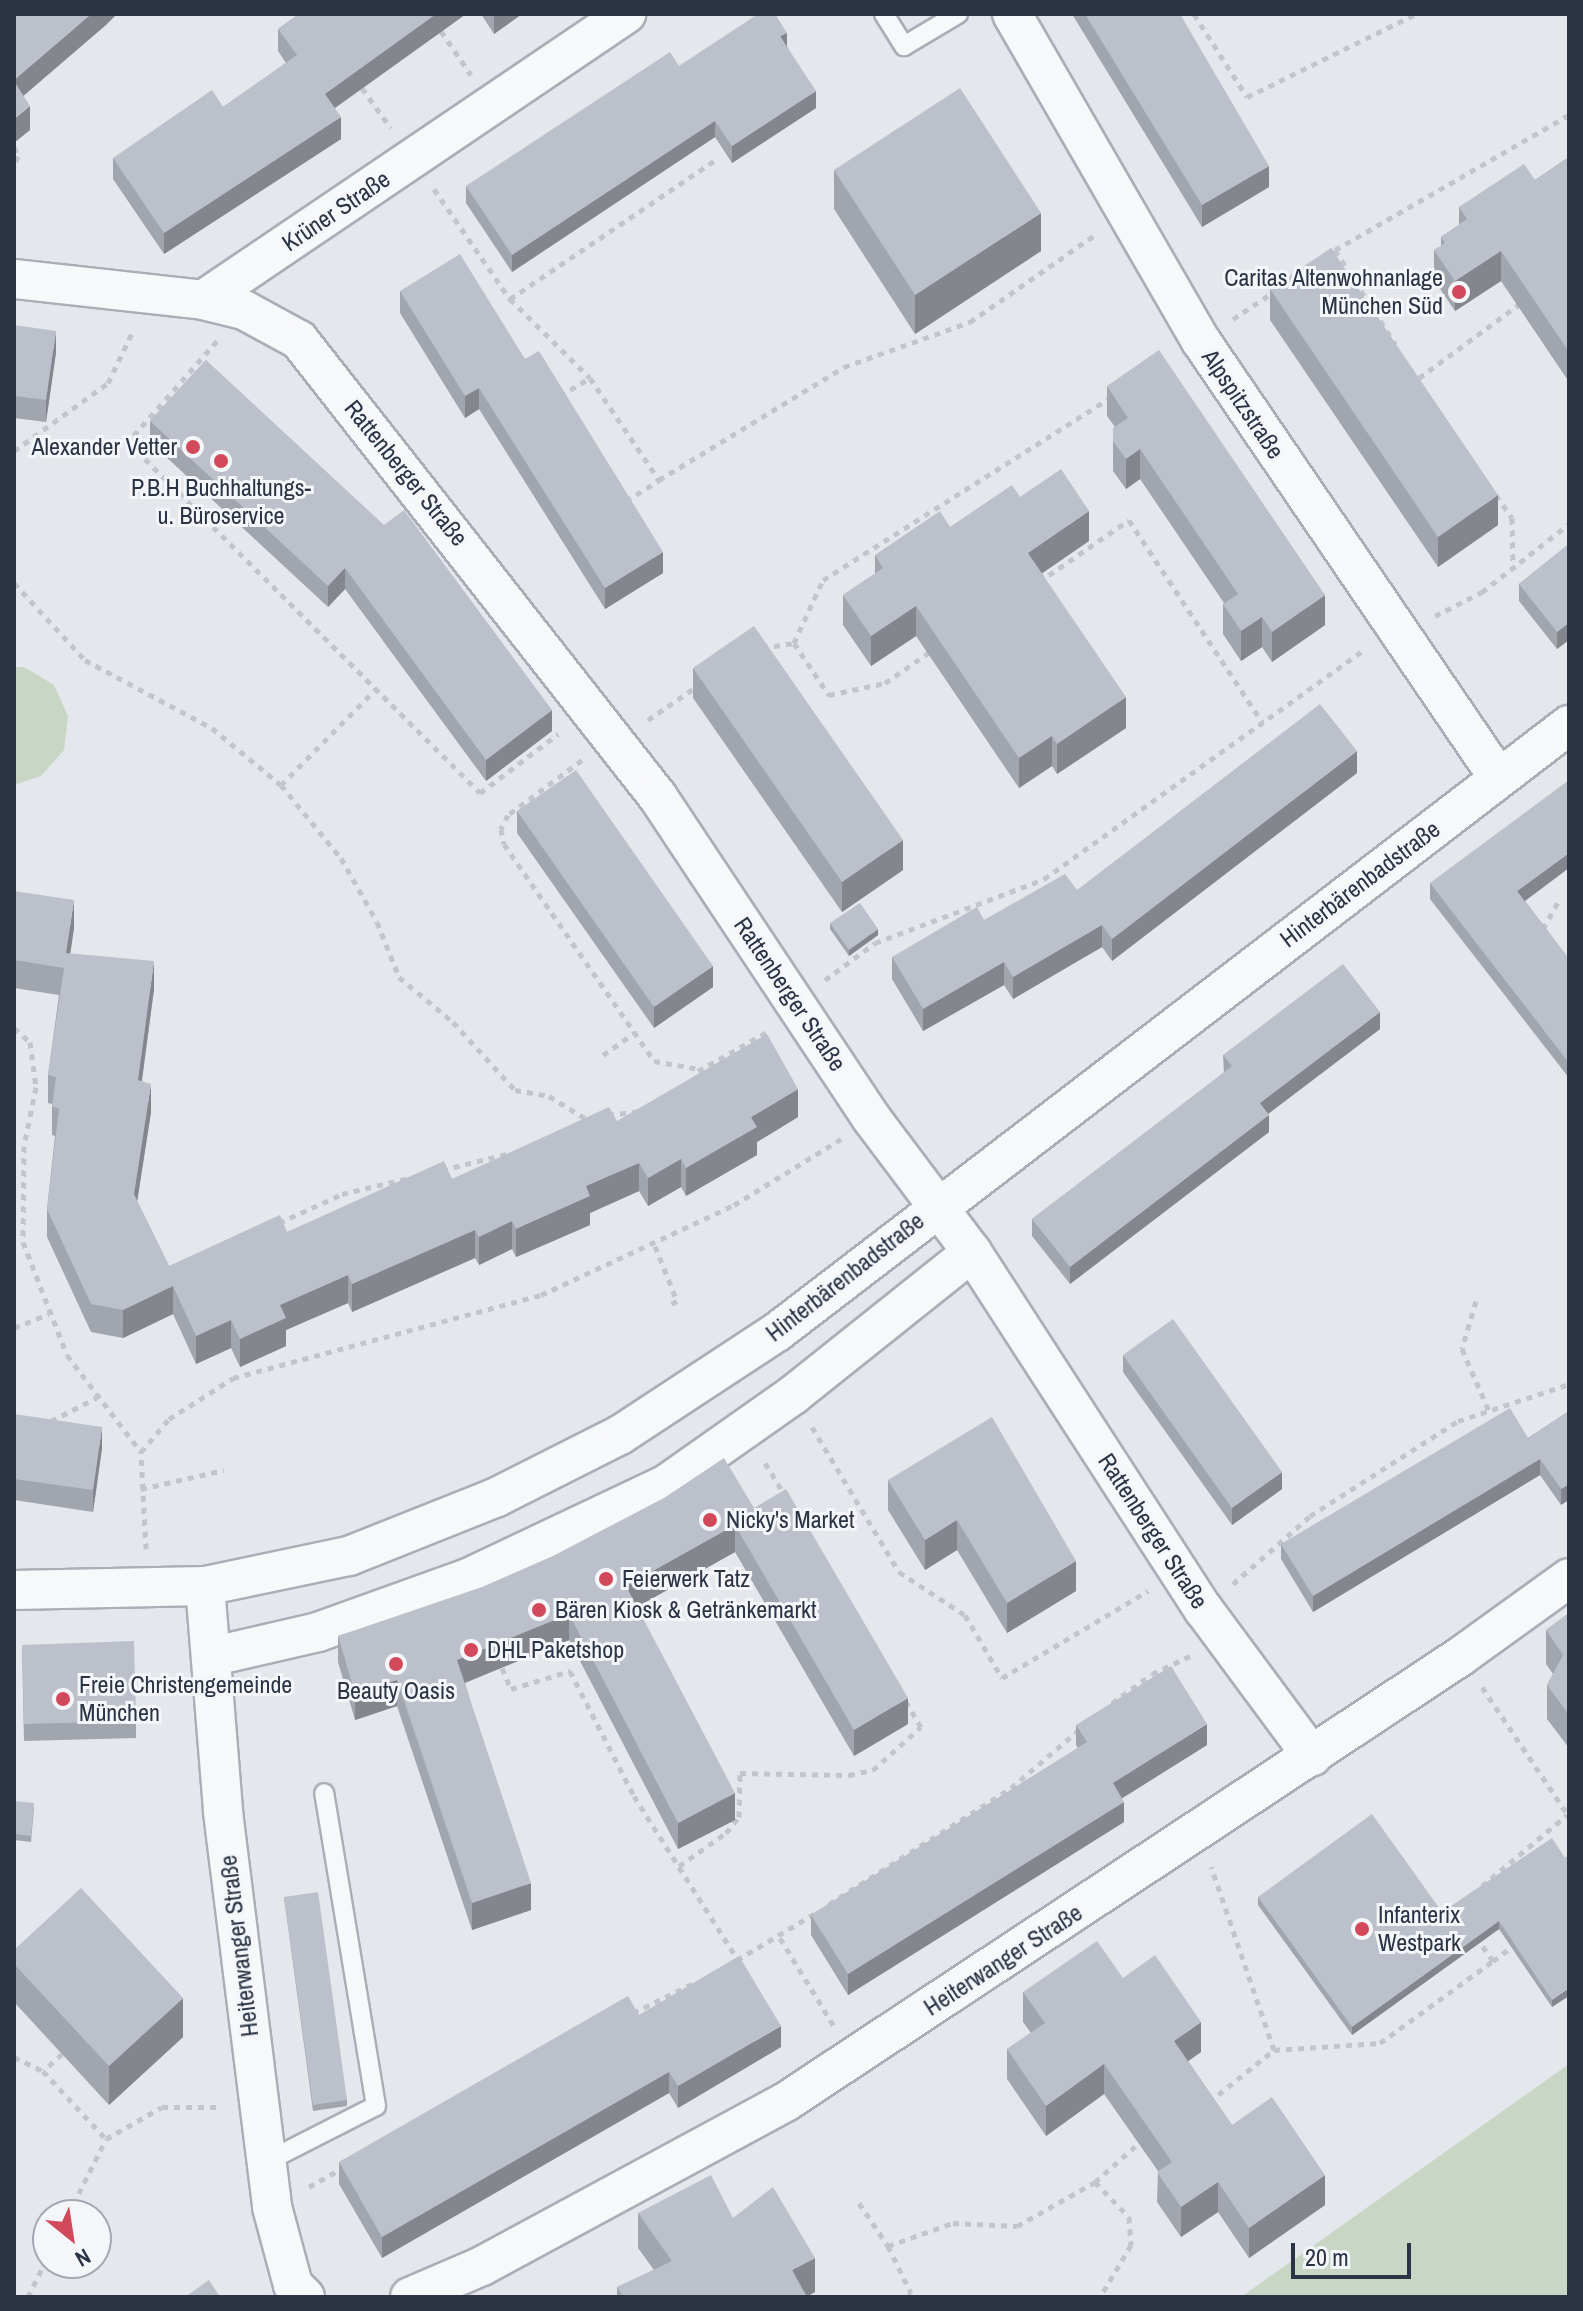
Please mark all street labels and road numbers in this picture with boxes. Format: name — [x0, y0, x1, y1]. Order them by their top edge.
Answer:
street label: Krüner Straße — [277, 165, 395, 257]
street label: Alpspitzstraße — [1196, 344, 1290, 464]
street label: Rattenberger Straße — [338, 394, 474, 552]
street label: Hinterbärenbadstraße — [1274, 815, 1446, 953]
street label: Rattenberger Straße — [728, 912, 852, 1076]
street label: Hinterbärenbadstraße — [760, 1206, 930, 1348]
street label: Rattenberger Straße — [1092, 1448, 1214, 1614]
street label: Heiterwanger Straße — [214, 1854, 264, 2038]
street label: Heiterwanger Straße — [919, 1898, 1087, 2022]

